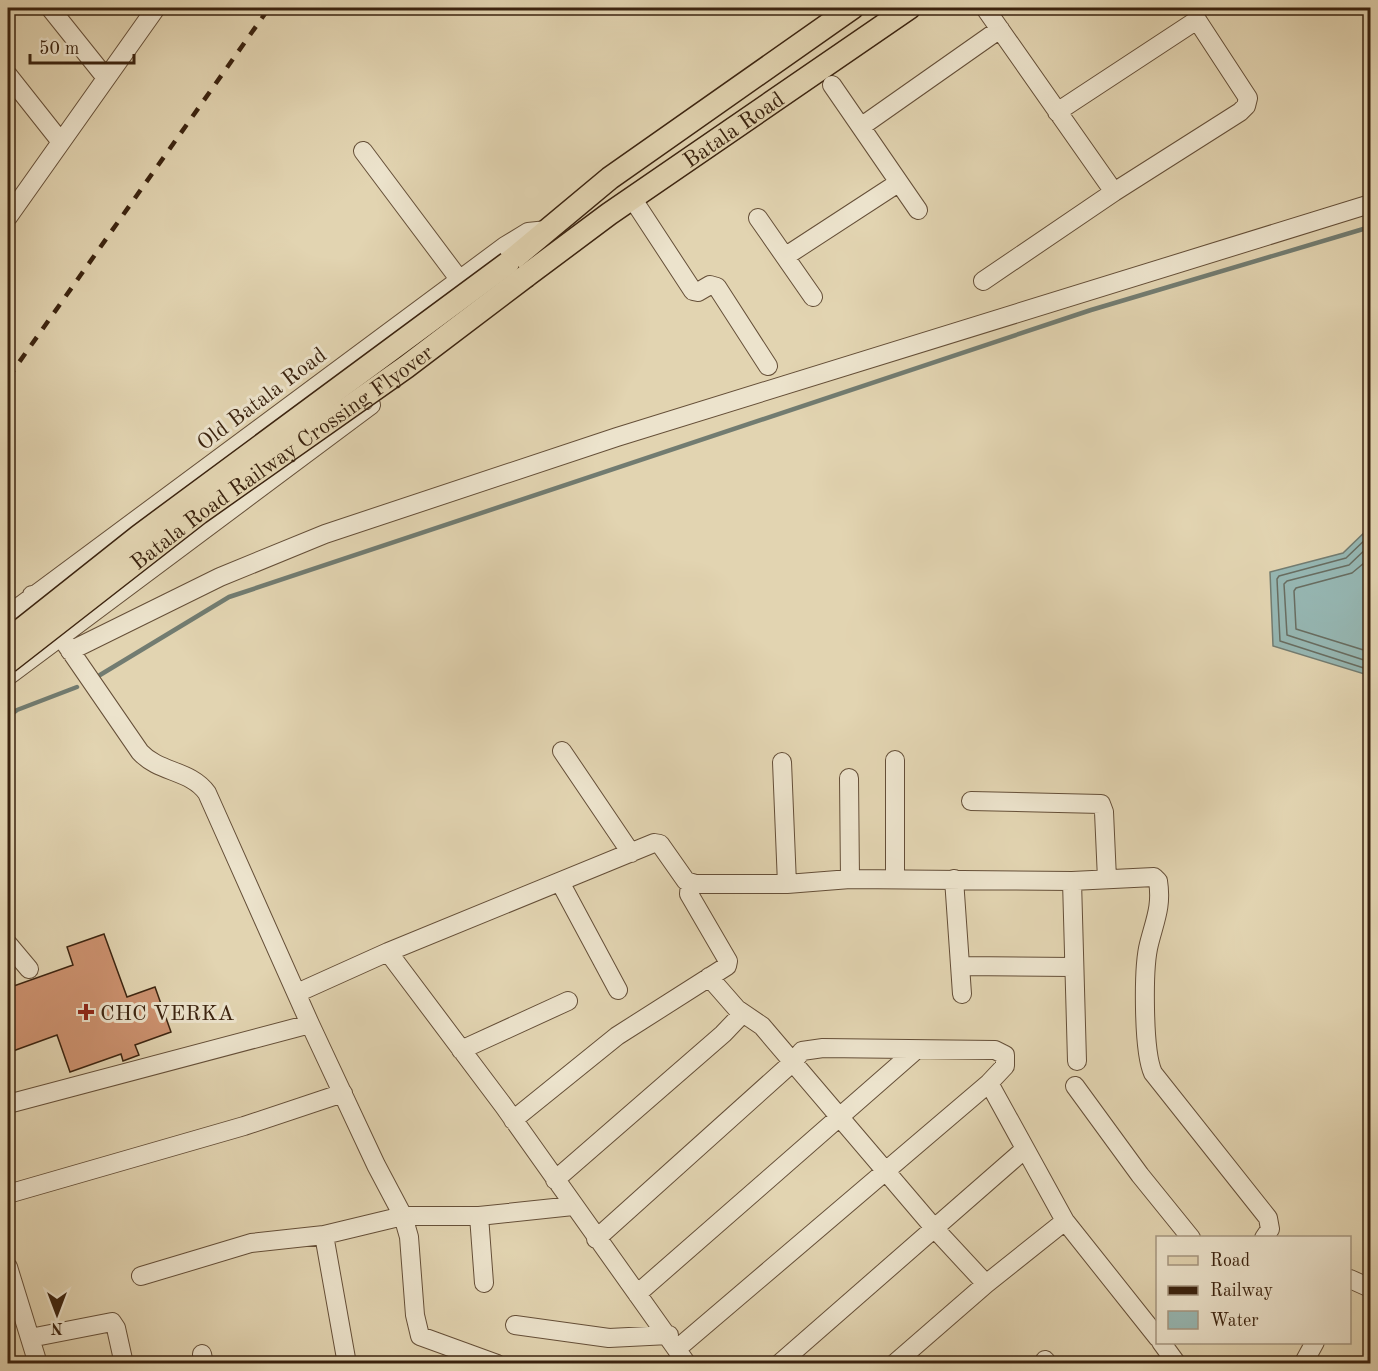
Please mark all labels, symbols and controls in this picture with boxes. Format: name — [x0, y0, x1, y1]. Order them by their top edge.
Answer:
scale bar — [30, 27, 134, 65]
text: 50 m — [39, 40, 79, 58]
street label: Batala Road — [680, 88, 788, 173]
street label: Batala Road Railway Crossing Flyover — [127, 342, 438, 575]
street label: Old Batala Road — [193, 344, 331, 455]
marker: CHC VERKA — [77, 1003, 95, 1021]
place label: CHC VERKA — [100, 1003, 235, 1025]
legend — [1156, 1236, 1351, 1344]
text: Road — [1210, 1252, 1250, 1270]
text: Railway — [1210, 1282, 1273, 1300]
north arrow — [27, 1284, 87, 1344]
text: Water — [1210, 1312, 1259, 1330]
text: N — [50, 1319, 63, 1335]

